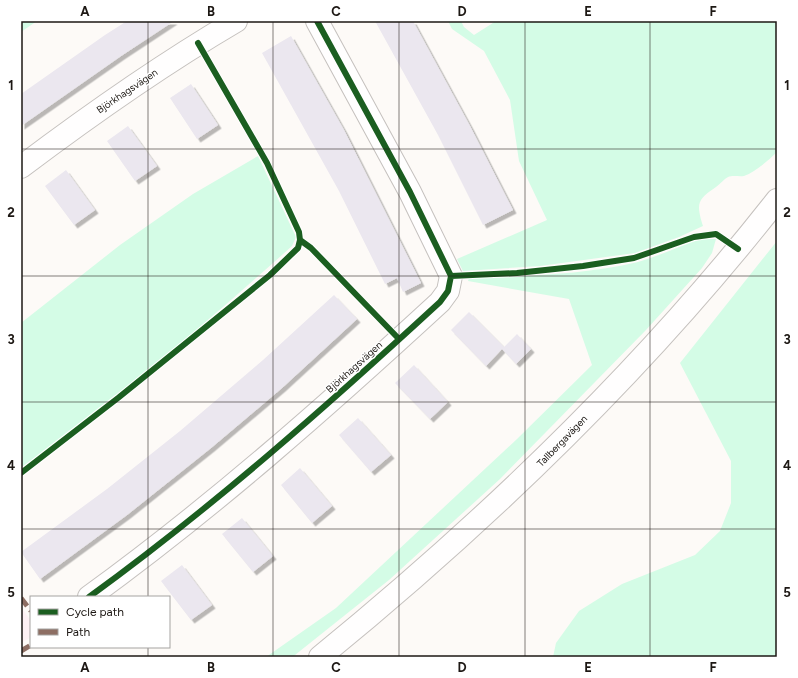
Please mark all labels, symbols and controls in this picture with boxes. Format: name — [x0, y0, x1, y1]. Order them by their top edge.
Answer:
text: A — [80, 4, 90, 19]
text: B — [207, 4, 215, 19]
text: C — [331, 4, 341, 19]
text: D — [457, 4, 467, 19]
text: E — [584, 4, 592, 19]
text: F — [709, 4, 717, 19]
street label: Björkhagsvägen — [94, 65, 161, 116]
text: 1 — [8, 78, 14, 93]
text: 1 — [784, 78, 790, 93]
text: 2 — [7, 205, 15, 220]
text: 2 — [783, 205, 791, 220]
text: 3 — [7, 332, 15, 347]
text: 3 — [783, 332, 791, 347]
street label: Björkhagsvägen — [323, 338, 385, 396]
street label: Tallbergavägen — [534, 412, 590, 470]
text: 4 — [7, 458, 15, 473]
text: 4 — [783, 458, 791, 473]
text: 5 — [7, 585, 15, 600]
text: 5 — [783, 585, 791, 600]
legend — [30, 596, 170, 648]
text: Cycle path — [66, 605, 124, 619]
text: Path — [66, 625, 90, 639]
text: A — [80, 660, 90, 675]
text: B — [207, 660, 215, 675]
text: C — [331, 660, 341, 675]
text: D — [457, 660, 467, 675]
text: E — [584, 660, 592, 675]
text: F — [709, 660, 717, 675]

